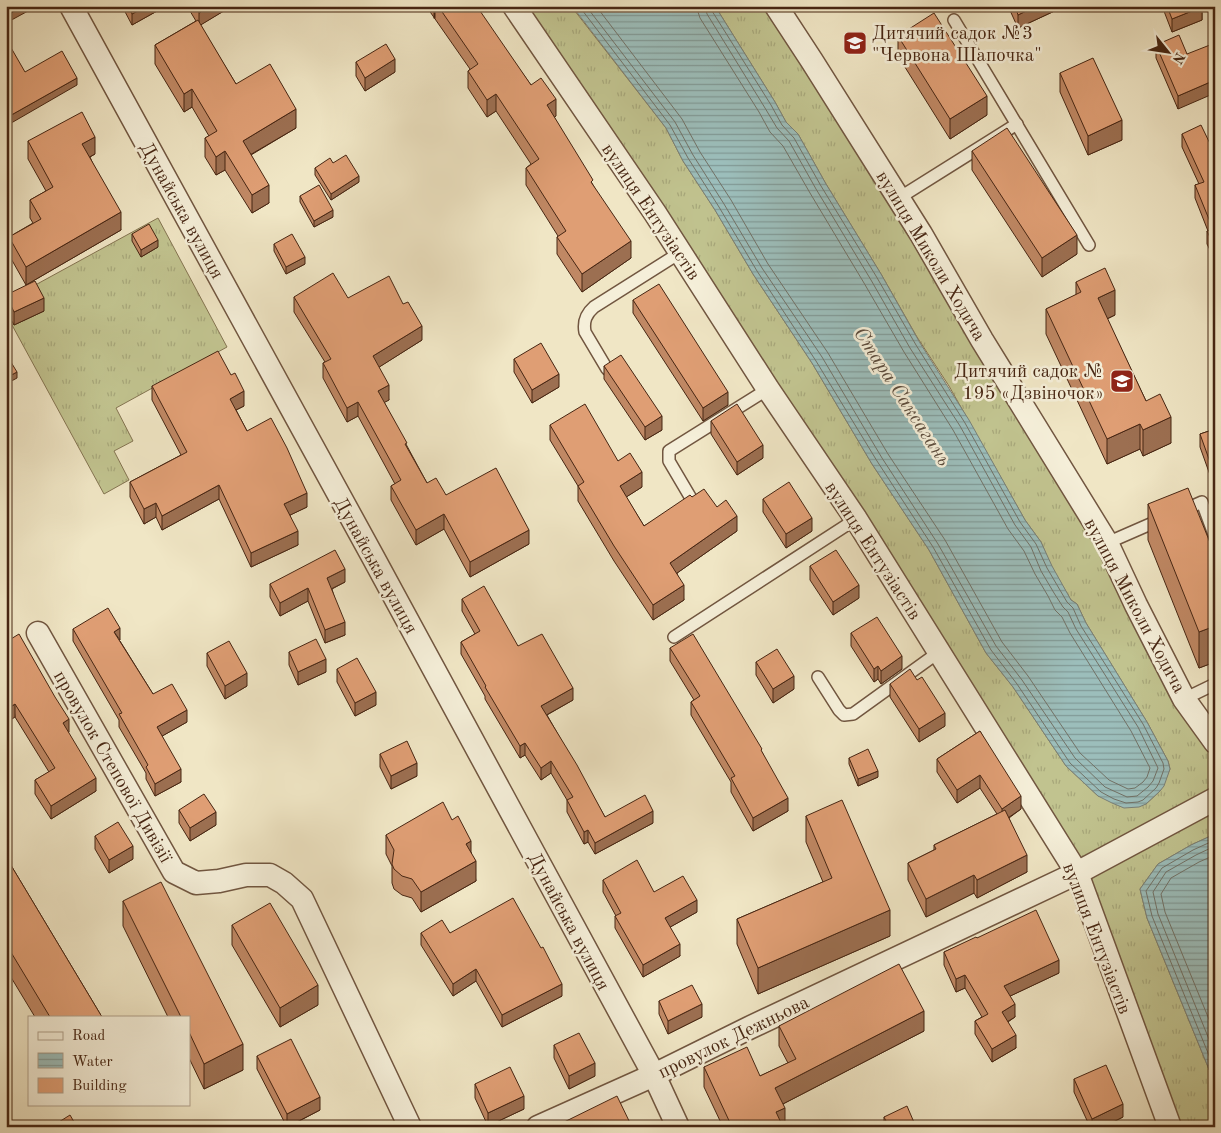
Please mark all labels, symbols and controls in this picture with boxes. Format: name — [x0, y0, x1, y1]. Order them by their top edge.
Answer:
place label: Дитячий садок №3 "Червона Шапочка" — [872, 25, 1042, 66]
north arrow — [1144, 28, 1194, 78]
school or university icon: Дитячий садок №3 "Червона Шапочка" — [842, 30, 868, 56]
text: N — [1170, 50, 1187, 66]
street label: Дунайська вулиця — [135, 140, 226, 283]
street label: вулиця Ентузіастів — [597, 141, 703, 284]
street label: вулиця Миколи Ходича — [872, 168, 988, 345]
water label: Стара Саксагань — [849, 324, 954, 470]
place label: Дитячий садок № 195 «Дзвіночок» — [954, 363, 1104, 404]
school or university icon: Дитячий садок № 195 «Дзвіночок» — [1109, 368, 1135, 394]
street label: вулиця Ентузіастів — [820, 479, 924, 624]
street label: Дунайська вулиця — [329, 495, 420, 638]
street label: вулиця Миколи Ходича — [1080, 516, 1188, 697]
street label: провулок Степової Дивізії — [49, 668, 175, 867]
street label: Дунайська вулиця — [524, 850, 612, 994]
street label: вулиця Ентузіастів — [1058, 861, 1133, 1017]
street label: провулок Дежньова — [656, 993, 813, 1083]
legend — [28, 1016, 190, 1106]
text: Road — [72, 1029, 106, 1044]
text: Water — [72, 1055, 113, 1070]
text: Building — [72, 1079, 127, 1094]

